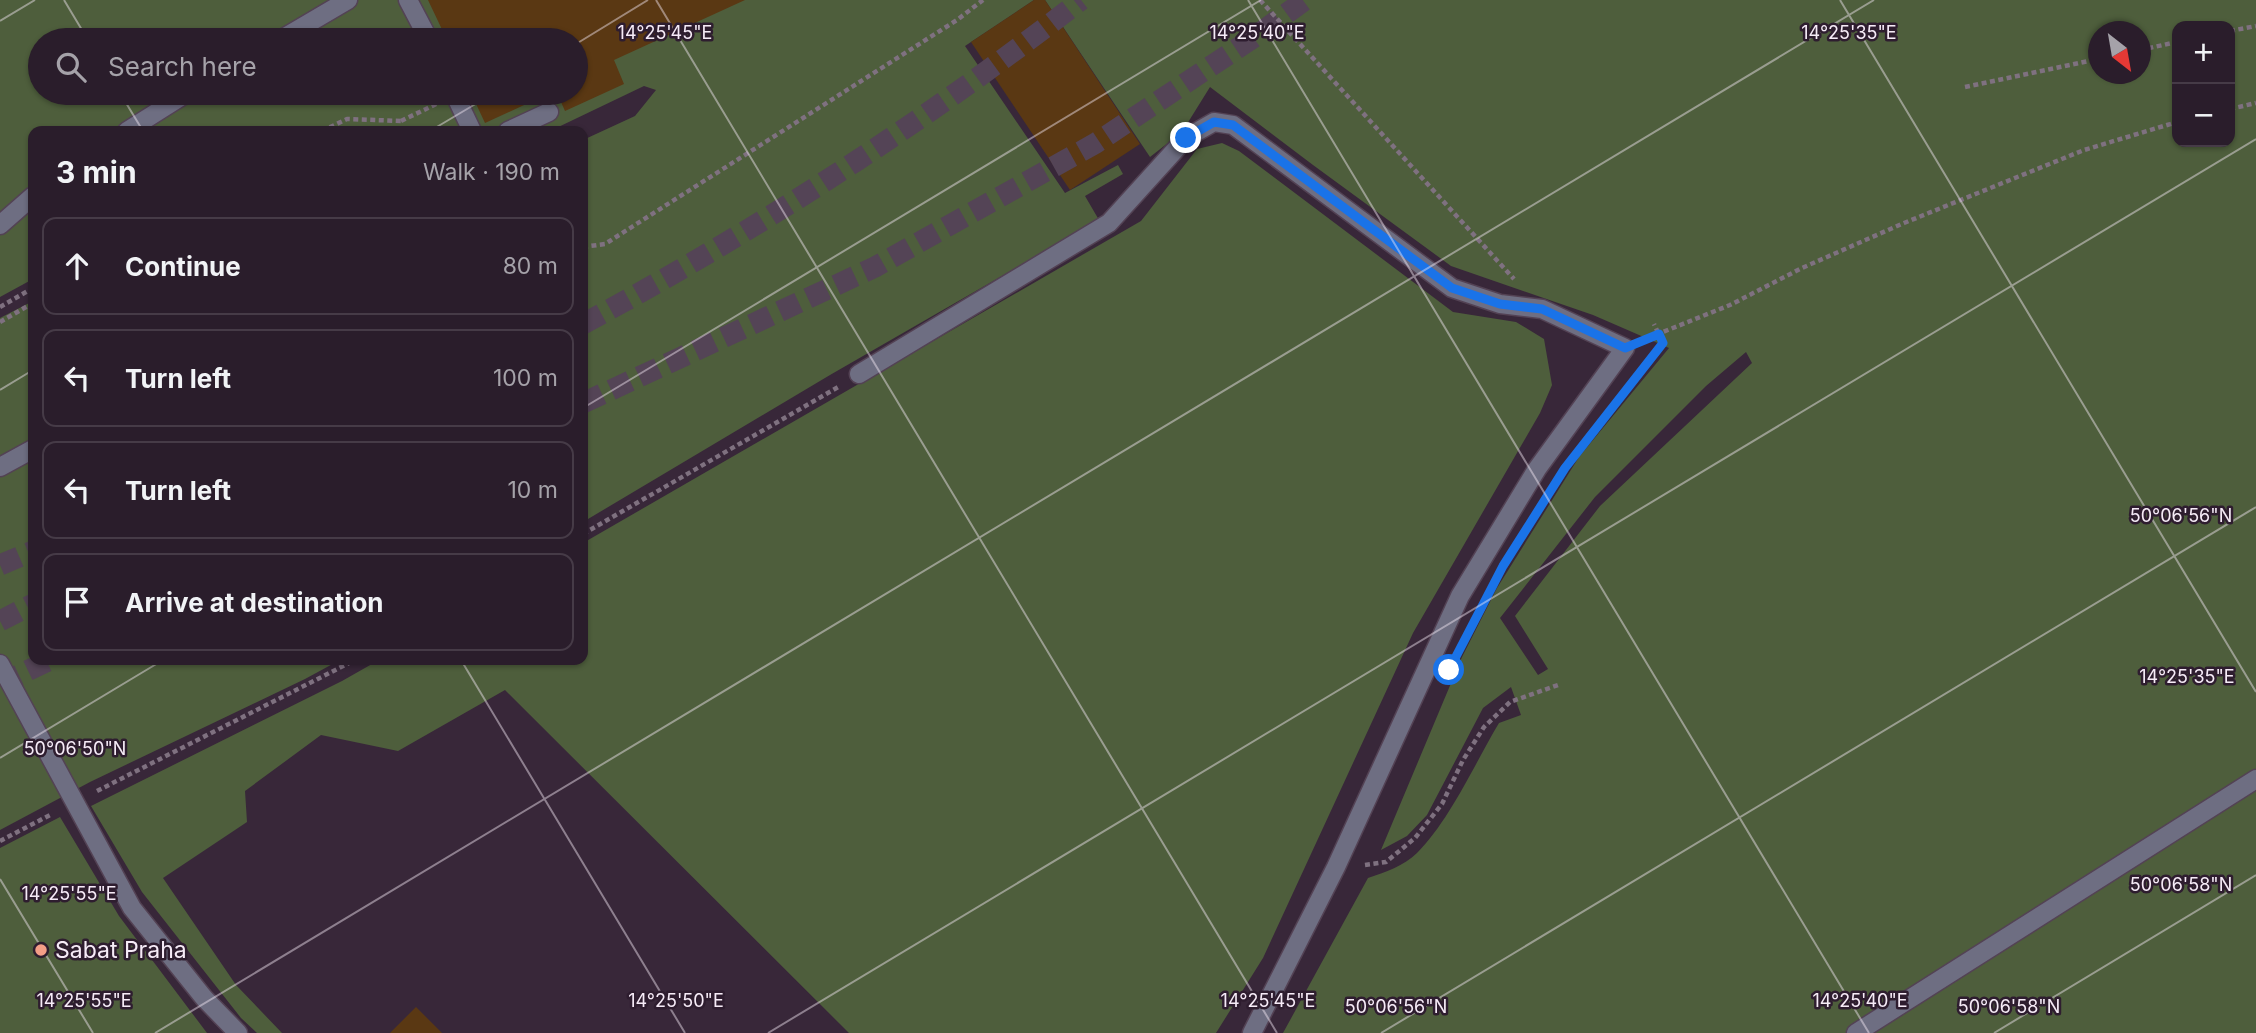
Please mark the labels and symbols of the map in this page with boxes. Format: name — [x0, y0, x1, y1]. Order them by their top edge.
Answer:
north arrow — [2088, 21, 2151, 84]
text: 14°25'45"E — [618, 22, 712, 43]
text: 14°25'40"E — [1209, 22, 1305, 43]
text: 14°25'35"E — [1801, 22, 1897, 43]
route end — [1170, 122, 1201, 153]
text: 50°06'56"N — [2130, 505, 2232, 526]
route start — [1433, 654, 1464, 685]
text: 14°25'35"E — [2139, 666, 2235, 687]
text: 50°06'50"N — [24, 738, 126, 759]
text: 50°06'58"N — [2130, 874, 2232, 895]
text: 14°25'55"E — [21, 883, 117, 904]
place label: Sabat Praha — [55, 936, 187, 964]
marker: Sabat Praha — [33, 942, 49, 958]
text: 14°25'55"E — [36, 990, 132, 1011]
text: 14°25'50"E — [628, 990, 724, 1011]
text: 14°25'45"E — [1221, 990, 1315, 1011]
text: 14°25'40"E — [1812, 990, 1908, 1011]
text: 50°06'56"N — [1345, 996, 1447, 1017]
text: 50°06'58"N — [1958, 996, 2060, 1017]

